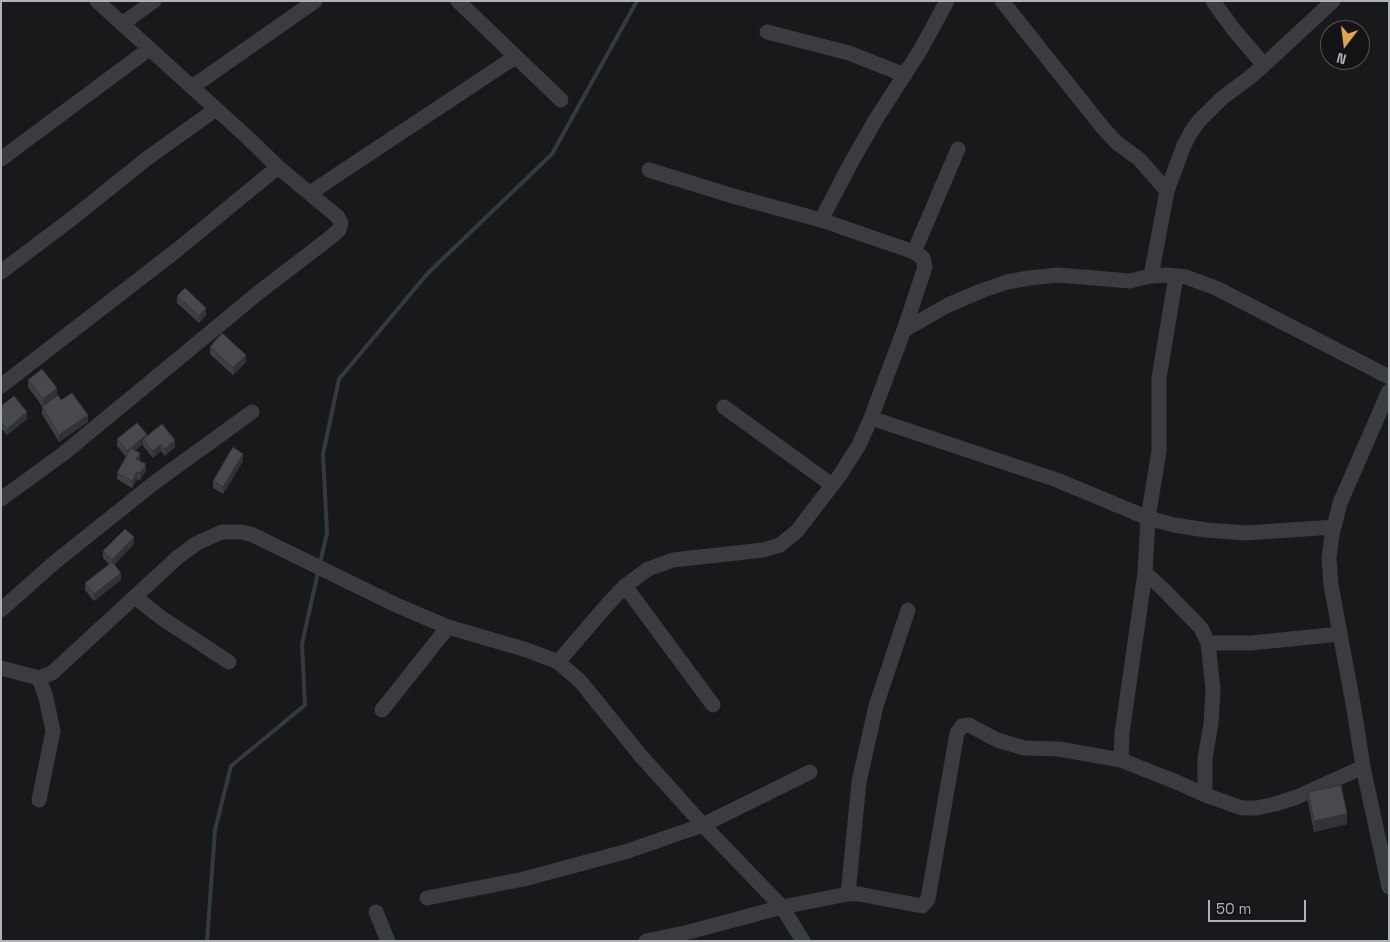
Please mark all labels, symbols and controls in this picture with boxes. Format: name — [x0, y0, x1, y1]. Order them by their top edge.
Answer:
north arrow — [1320, 20, 1370, 70]
text: N — [1335, 49, 1348, 68]
scale bar — [1210, 890, 1308, 922]
text: 50 m — [1216, 899, 1251, 918]

